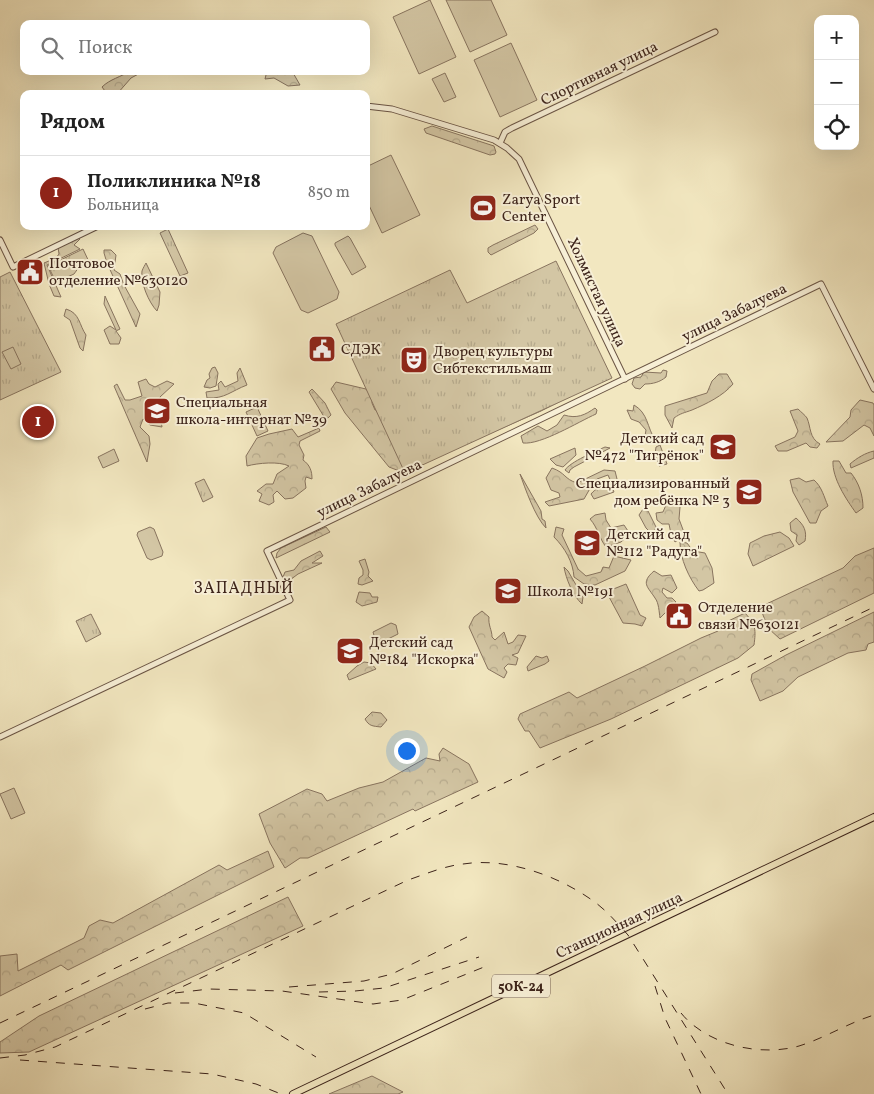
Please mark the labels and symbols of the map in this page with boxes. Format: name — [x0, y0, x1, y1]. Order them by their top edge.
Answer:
street label: Спортивная улица — [538, 37, 662, 112]
place label: Zarya Sport Center — [502, 190, 580, 228]
sports icon: Zarya Sport Center — [468, 193, 498, 223]
street label: Холмистая улица — [561, 234, 630, 351]
place label: Почтовое отделение №630120 — [49, 254, 188, 292]
public building icon: Почтовое отделение №630120 — [15, 257, 45, 287]
street label: улица Забалуева — [679, 279, 791, 348]
public building icon: СДЭК — [307, 334, 337, 364]
place label: СДЭК — [341, 340, 381, 361]
place label: Дворец культуры Сибтекстильмаш — [433, 342, 553, 380]
theatre icon: Дворец культуры Сибтекстильмаш — [399, 345, 429, 375]
place label: Специальная школа-интернат №39 — [176, 393, 327, 431]
school or university icon: Специальная школа-интернат №39 — [142, 396, 172, 426]
pin: 1 — [22, 403, 54, 441]
place label: Детский сад №472 "Тигрёнок" — [585, 429, 705, 467]
school or university icon: Детский сад №472 "Тигрёнок" — [708, 432, 738, 462]
street label: улица Забалуева — [314, 455, 426, 524]
place label: Специализированный дом ребёнка № 3 — [576, 474, 730, 512]
school or university icon: Специализированный дом ребёнка № 3 — [734, 477, 764, 507]
place label: Детский сад №112 "Радуга" — [606, 525, 702, 563]
school or university icon: Детский сад №112 "Радуга" — [572, 528, 602, 558]
school or university icon: Школа №191 — [493, 576, 523, 606]
district label: ЗАПАДНЫЙ — [194, 578, 294, 600]
place label: Школа №191 — [527, 582, 614, 603]
place label: Отделение связи №630121 — [698, 598, 800, 636]
public building icon: Отделение связи №630121 — [664, 601, 694, 631]
place label: Детский сад №184 "Искорка" — [369, 633, 479, 671]
school or university icon: Детский сад №184 "Искорка" — [335, 636, 365, 666]
your location — [394, 738, 420, 764]
street label: Станционная улица — [553, 888, 686, 965]
road number: 50К-24 — [492, 974, 550, 998]

